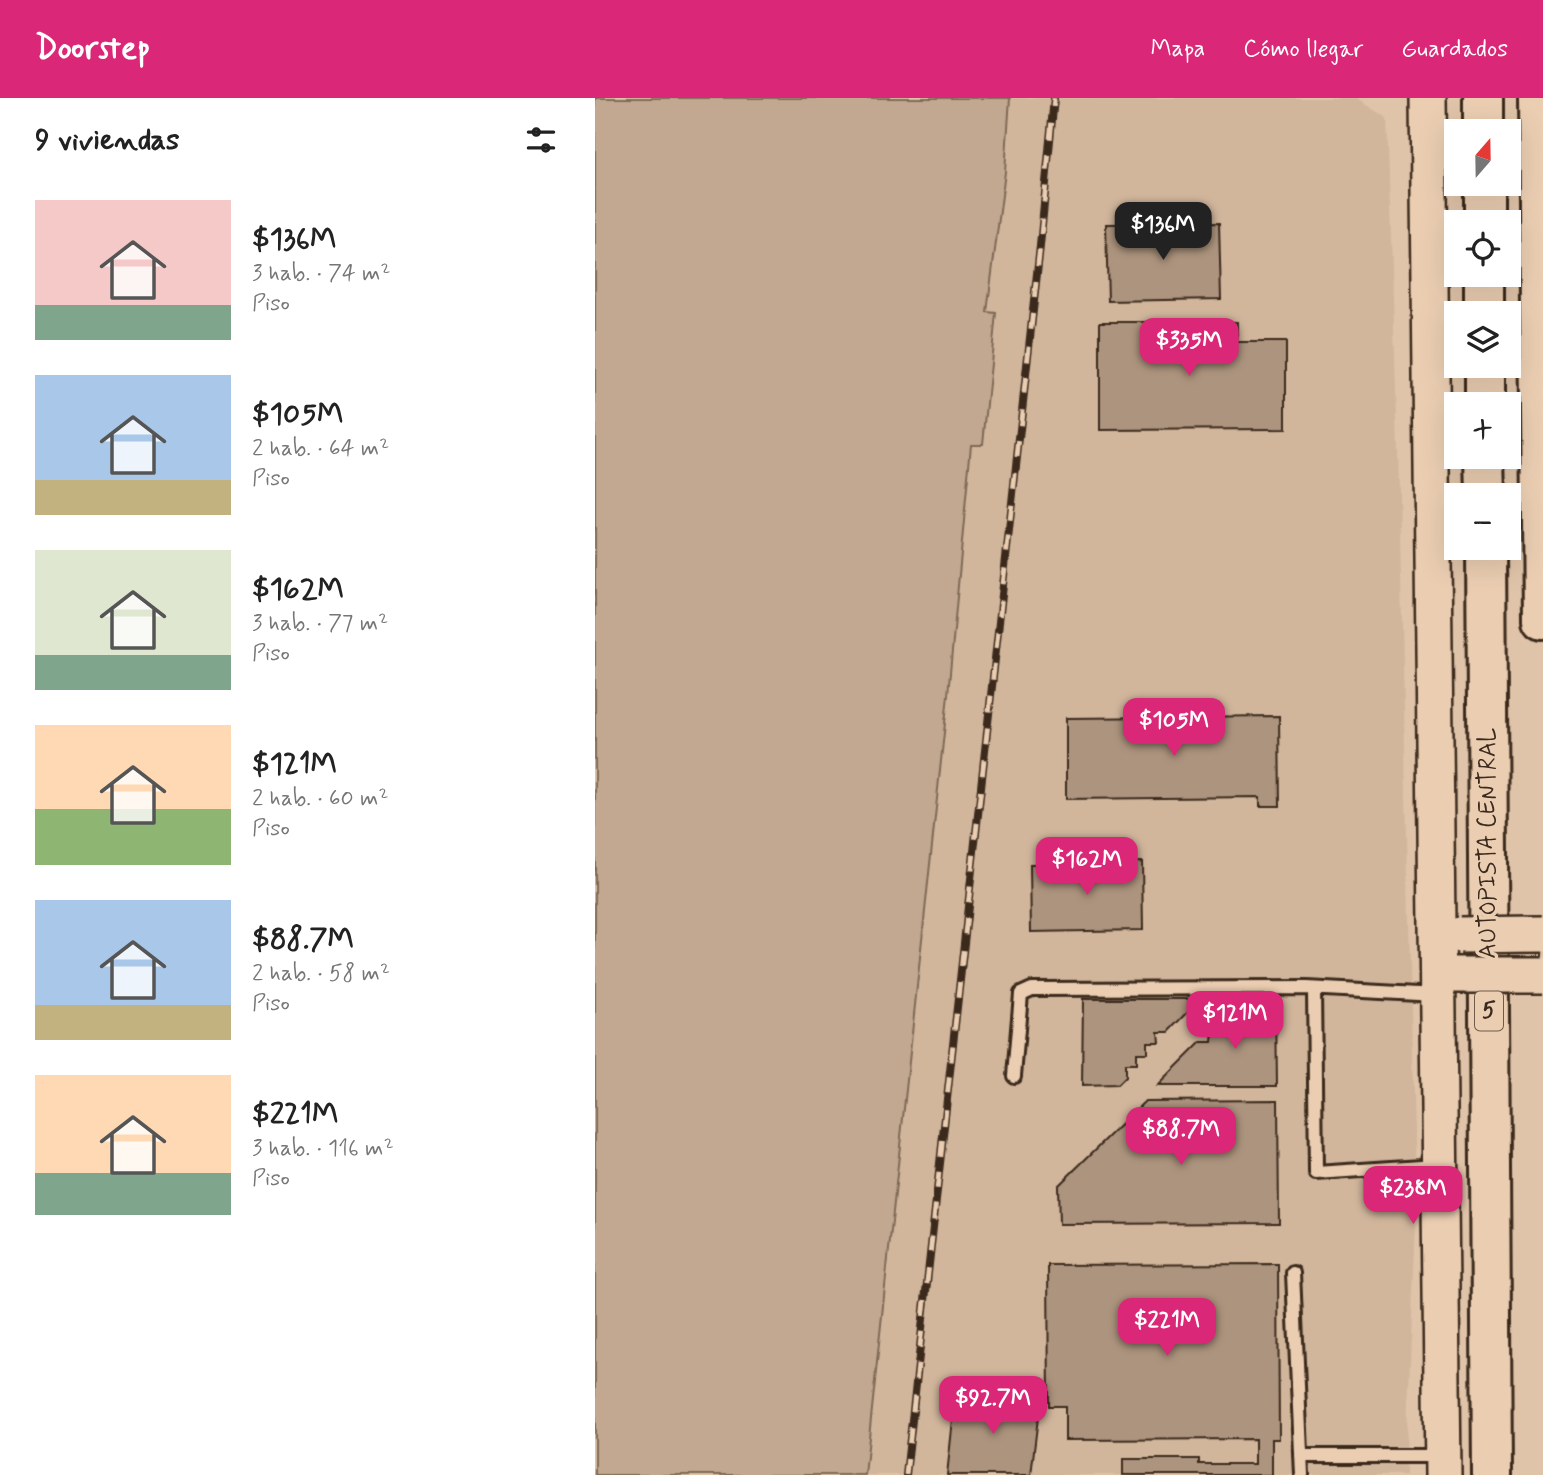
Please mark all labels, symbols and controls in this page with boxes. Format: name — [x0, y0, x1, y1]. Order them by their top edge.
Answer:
text: Doorstep — [35, 27, 150, 71]
text: Mapa — [1150, 34, 1205, 65]
text: Cómo llegar — [1243, 34, 1363, 65]
text: Guardados — [1401, 34, 1508, 65]
north arrow — [1444, 119, 1521, 196]
map controls — [1444, 119, 1521, 560]
text: 9 viviendas — [35, 121, 179, 160]
icon: filters — [522, 121, 560, 159]
pin: $136M — [1114, 202, 1212, 262]
text: $136M — [1131, 210, 1195, 240]
button: locate — [1444, 210, 1521, 287]
text: $136M — [252, 220, 336, 259]
icon: home — [91, 228, 175, 312]
text: 3 hab. · 74 m² — [252, 259, 391, 289]
text: Piso — [252, 289, 290, 319]
button: layers — [1444, 301, 1521, 378]
pin: $335M — [1140, 318, 1238, 378]
text: $335M — [1156, 326, 1222, 356]
button: + — [1444, 392, 1521, 469]
text: $105M — [252, 395, 343, 434]
icon: home — [91, 403, 175, 487]
text: 2 hab. · 64 m² — [252, 434, 389, 464]
text: Piso — [252, 464, 290, 494]
button: − — [1444, 483, 1521, 560]
text: $162M — [252, 570, 344, 609]
icon: home — [91, 578, 175, 662]
text: 3 hab. · 77 m² — [252, 609, 388, 639]
text: Piso — [252, 639, 290, 669]
pin: $105M — [1125, 698, 1223, 758]
text: $105M — [1139, 706, 1209, 736]
street label: AUTOPISTA CENTRAL — [1473, 727, 1504, 959]
text: $121M — [252, 745, 337, 784]
icon: home — [91, 753, 175, 837]
text: 2 hab. · 60 m² — [252, 784, 388, 814]
text: Piso — [252, 814, 290, 844]
pin: $162M — [1038, 838, 1136, 897]
text: $162M — [1052, 845, 1122, 875]
text: $88.7M — [252, 920, 354, 959]
icon: home — [91, 928, 175, 1012]
text: 2 hab. · 58 m² — [252, 959, 390, 989]
text: Piso — [252, 989, 290, 1019]
road number: 5 — [1475, 991, 1503, 1030]
pin: $121M — [1186, 992, 1284, 1051]
text: $121M — [1202, 999, 1268, 1029]
text: $221M — [252, 1095, 338, 1134]
icon: home — [91, 1103, 175, 1187]
pin: $88.7M — [1124, 1108, 1238, 1167]
text: $88.7M — [1142, 1115, 1220, 1145]
text: 3 hab. · 116 m² — [252, 1134, 394, 1164]
text: Piso — [252, 1164, 290, 1194]
pin: $238M — [1364, 1166, 1462, 1226]
text: $238M — [1379, 1174, 1447, 1204]
pin: $221M — [1118, 1298, 1216, 1358]
text: $221M — [1134, 1306, 1200, 1336]
pin: $92.7M — [936, 1376, 1050, 1436]
text: $92.7M — [955, 1384, 1031, 1414]

